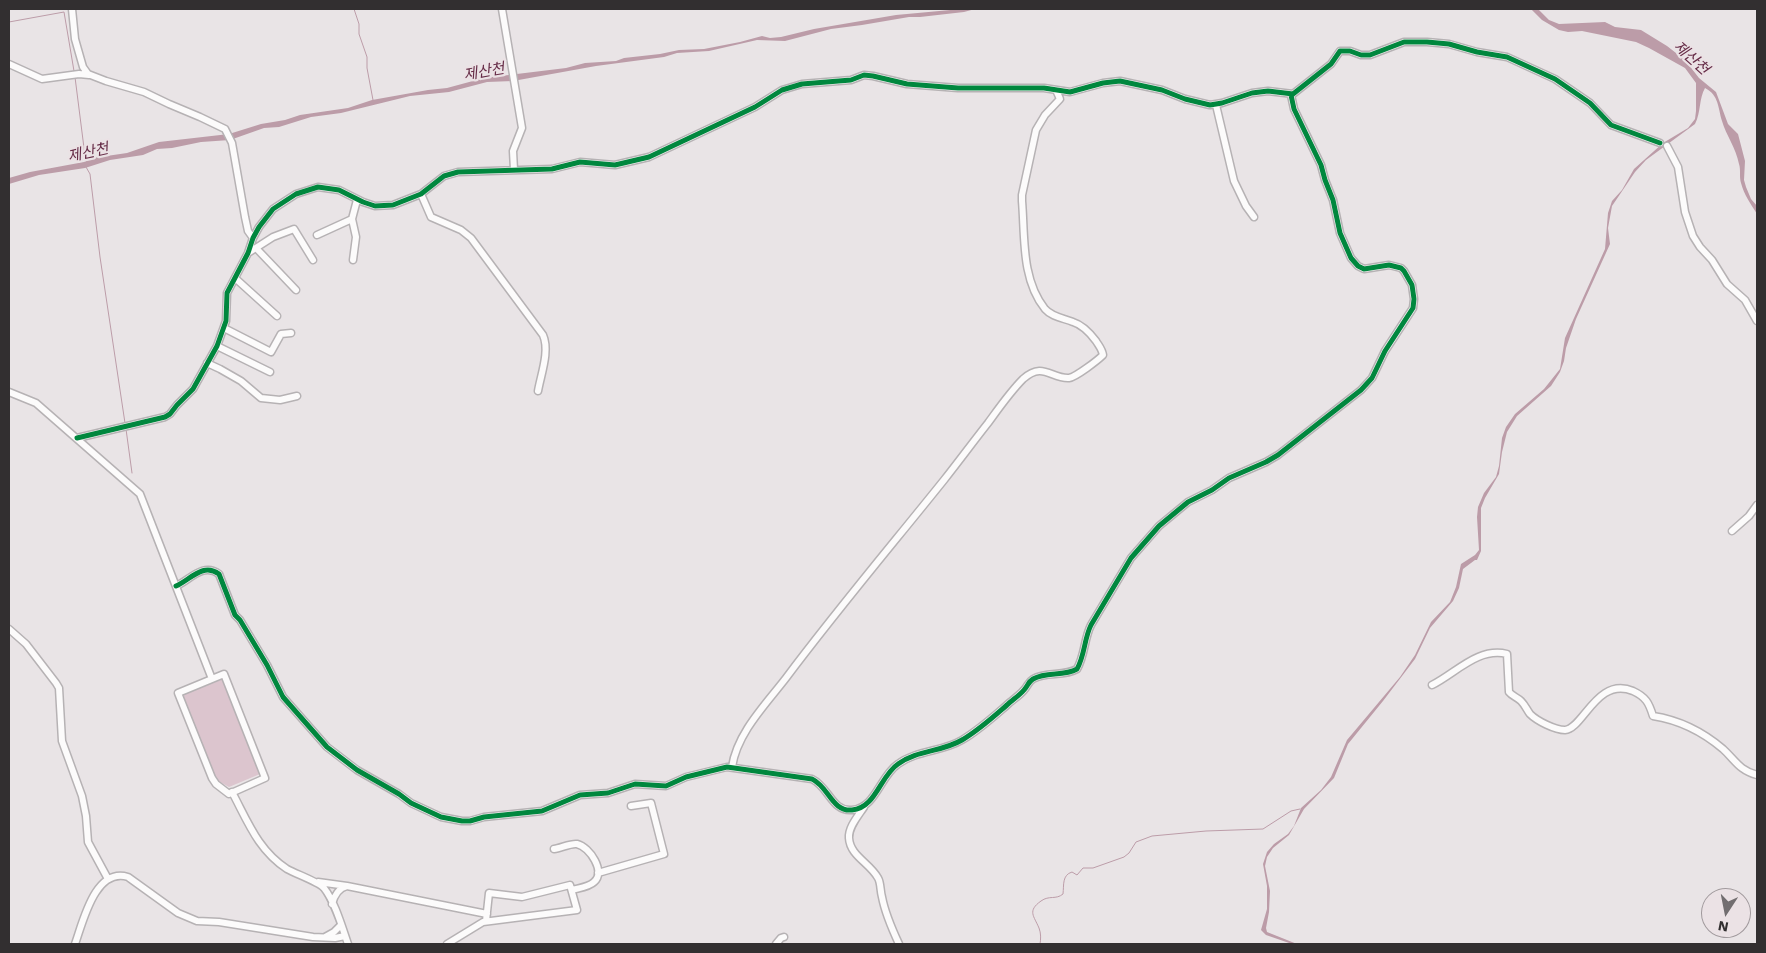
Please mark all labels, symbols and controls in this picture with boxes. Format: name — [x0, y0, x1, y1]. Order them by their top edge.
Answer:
water label: 제산천 — [1670, 37, 1712, 79]
water label: 제산천 — [462, 60, 506, 84]
water label: 제산천 — [66, 140, 110, 166]
north arrow — [1701, 888, 1751, 938]
text: N — [1717, 918, 1730, 936]

